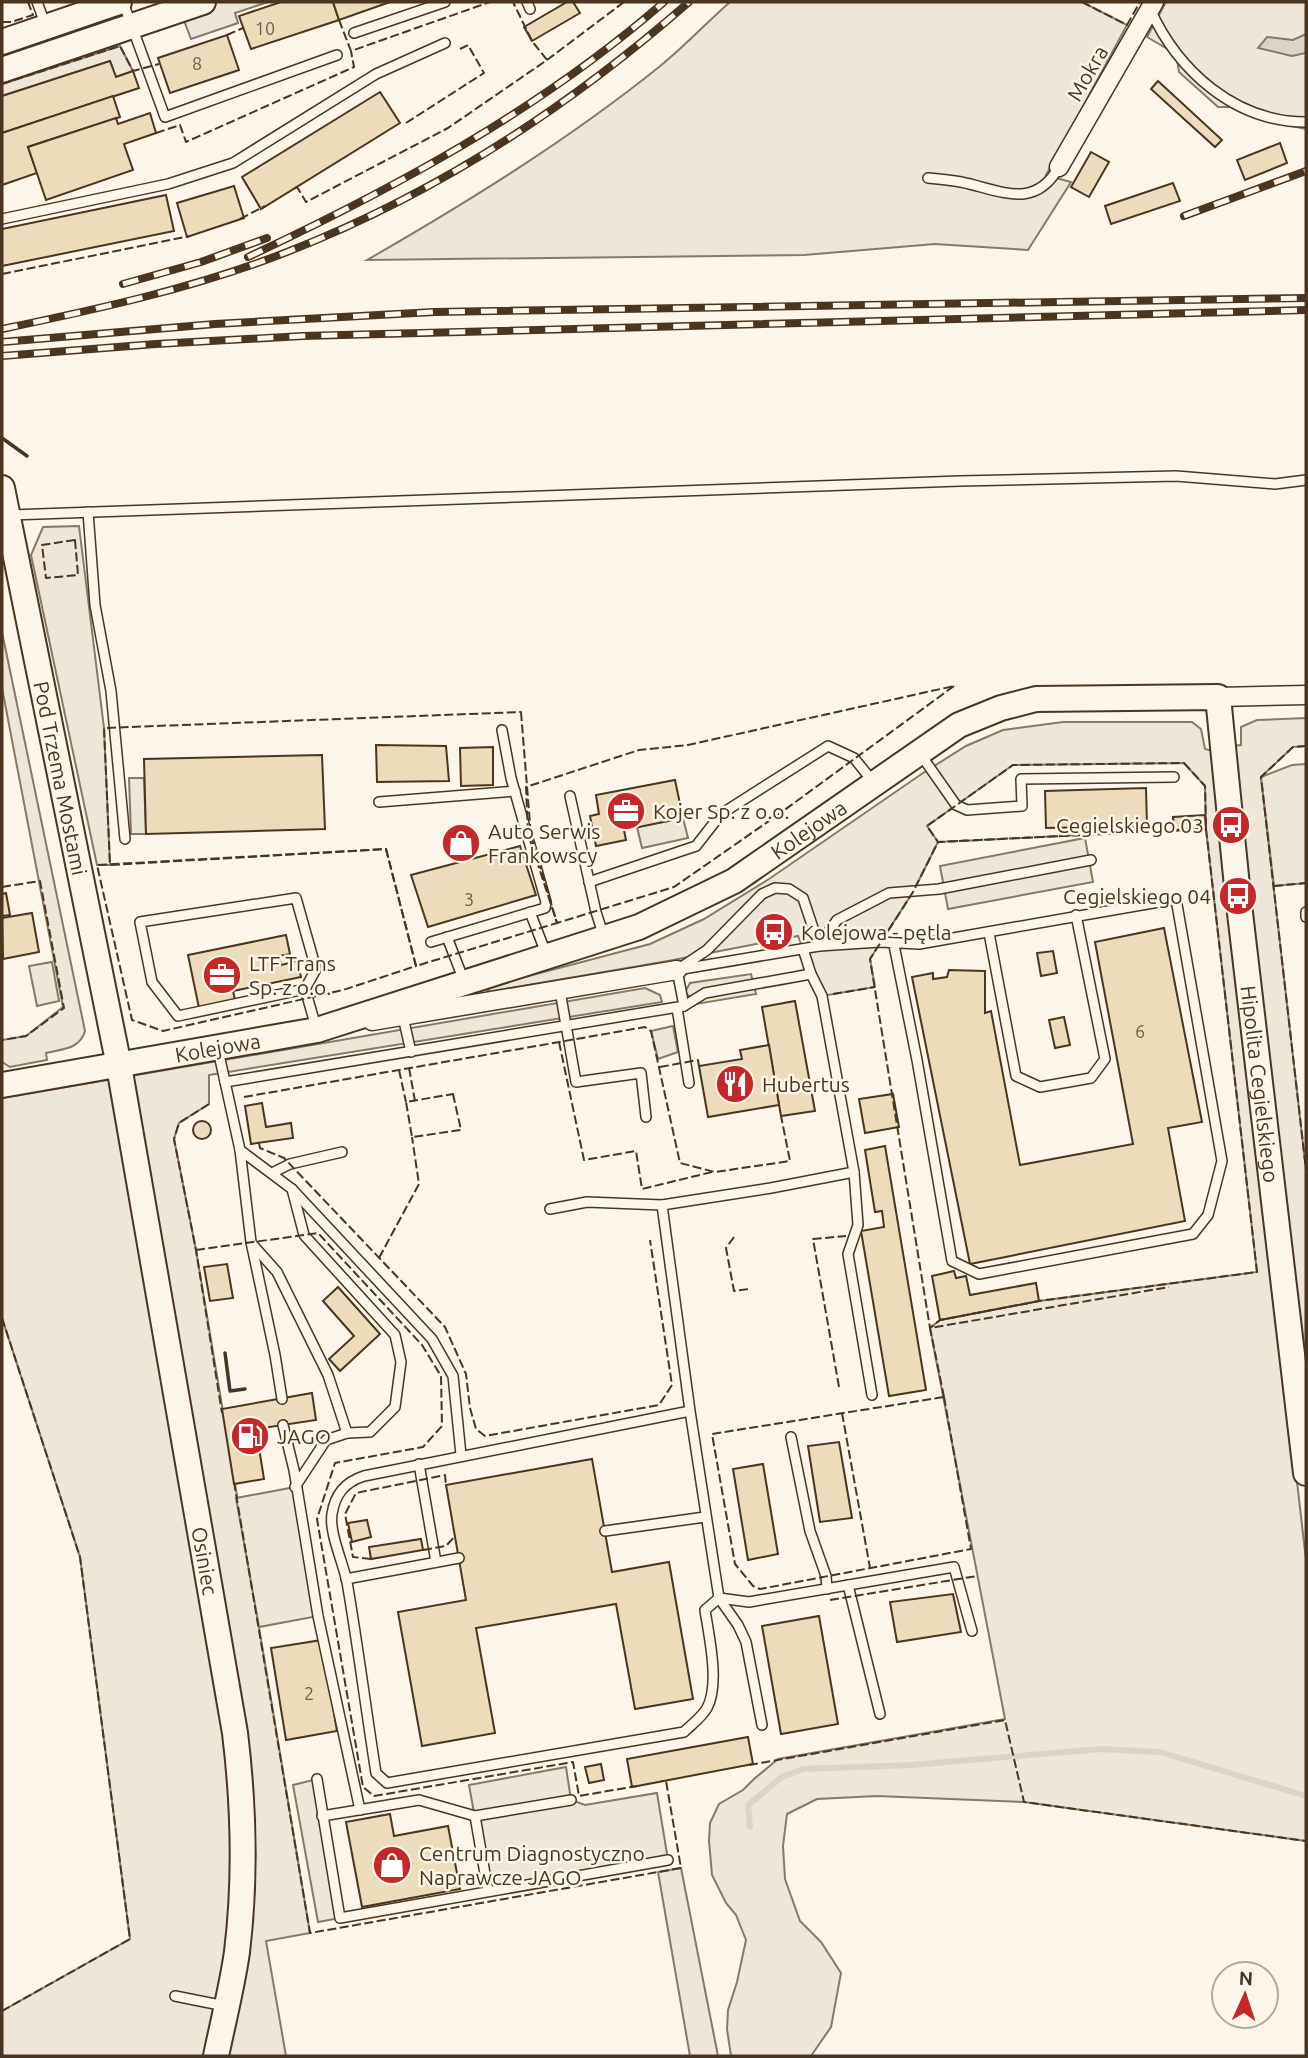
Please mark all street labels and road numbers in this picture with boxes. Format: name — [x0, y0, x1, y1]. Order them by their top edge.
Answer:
street label: Mokra — [1062, 41, 1112, 105]
street label: Pod Trzema Mostami — [29, 679, 92, 877]
street label: Kolejowa — [766, 795, 851, 864]
street label: Hipolita Cegielskiego — [1237, 984, 1284, 1184]
street label: Kolejowa — [173, 1028, 262, 1067]
street label: Osiniec — [187, 1525, 223, 1597]

